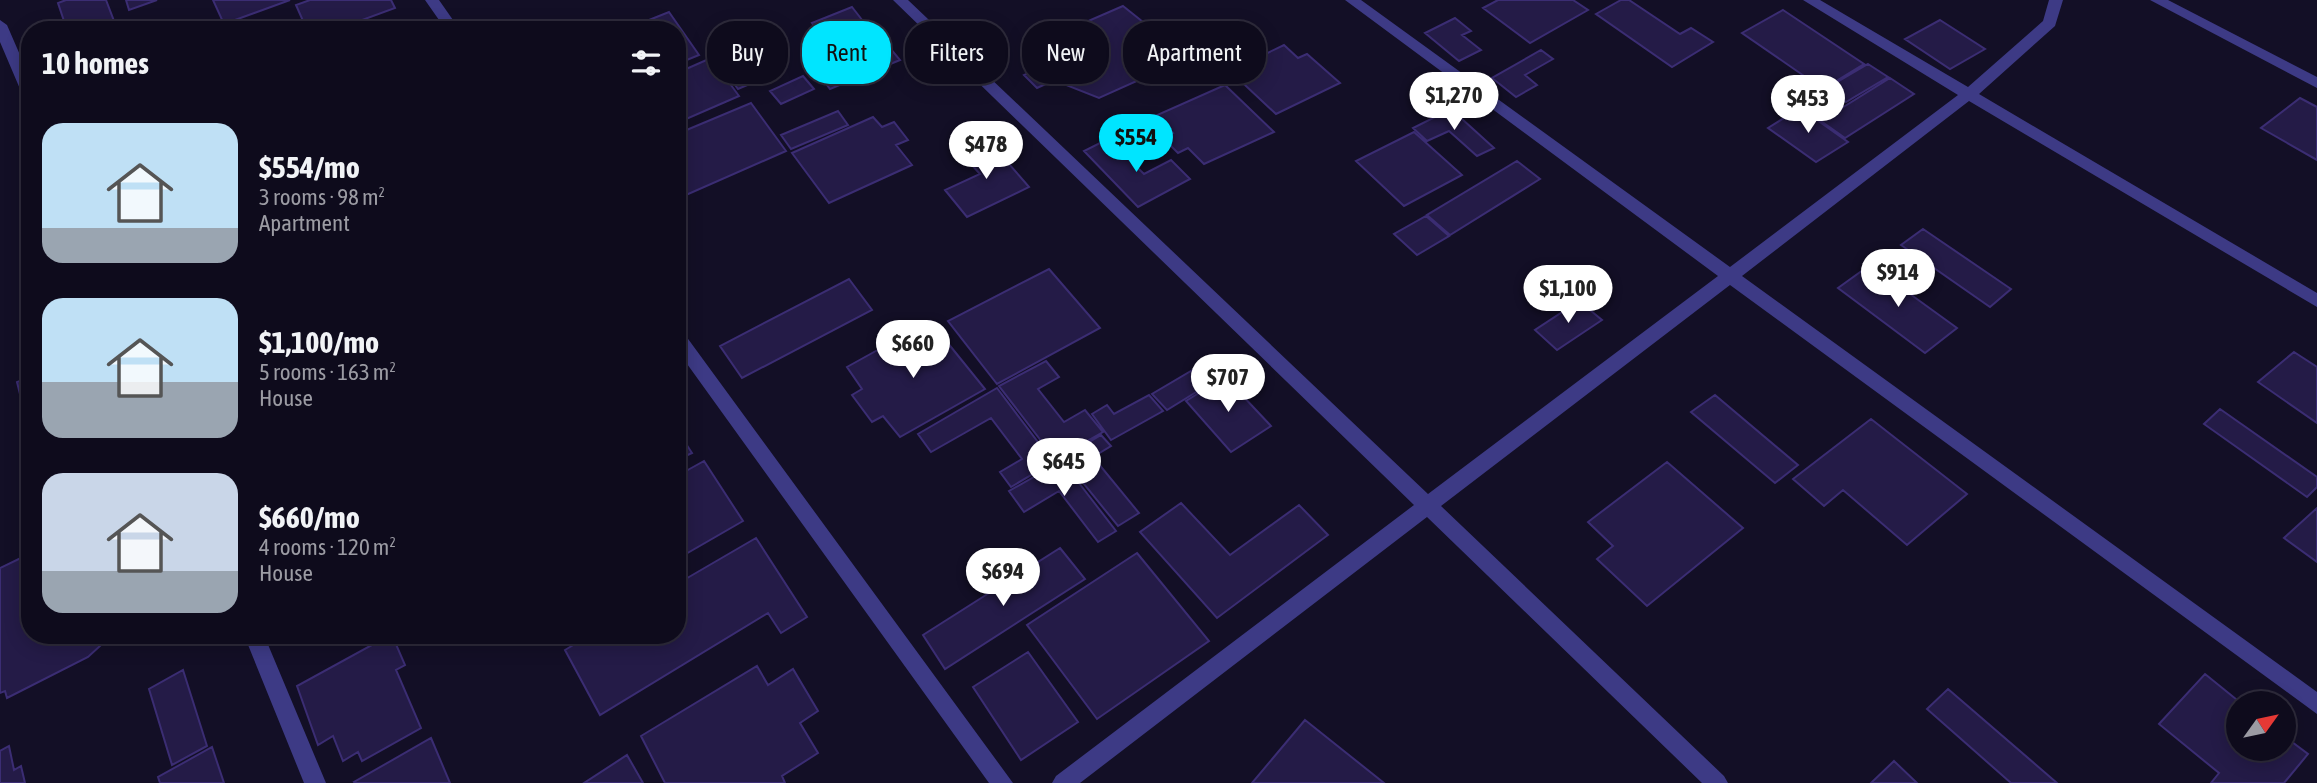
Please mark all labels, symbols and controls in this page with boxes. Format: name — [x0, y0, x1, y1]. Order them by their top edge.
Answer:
chip: Buy — [707, 21, 788, 84]
chip: Rent — [802, 21, 891, 84]
chip: Filters — [905, 21, 1008, 84]
chip: New — [1022, 21, 1109, 84]
chip: Apartment — [1123, 21, 1266, 84]
icon: filters — [627, 44, 665, 82]
text: 10 homes — [42, 46, 149, 80]
pin: $1,270 — [1397, 72, 1511, 132]
pin: $453 — [1767, 76, 1849, 135]
text: $1,270 — [1426, 82, 1483, 108]
text: $453 — [1787, 85, 1829, 111]
pin: $554 — [1095, 114, 1177, 174]
pin: $478 — [945, 122, 1027, 181]
text: $554 — [1115, 124, 1157, 150]
text: $478 — [965, 131, 1007, 157]
text: $554/mo — [259, 150, 360, 184]
icon: home — [98, 151, 182, 235]
text: 3 rooms · 98 m² — [259, 184, 385, 210]
text: Apartment — [259, 210, 350, 236]
pin: $914 — [1857, 250, 1939, 309]
text: $914 — [1877, 259, 1919, 285]
pin: $1,100 — [1511, 266, 1625, 325]
text: $1,100 — [1540, 275, 1597, 301]
pin: $660 — [872, 320, 954, 380]
text: $1,100/mo — [259, 325, 379, 359]
icon: home — [98, 326, 182, 410]
text: $660 — [892, 330, 934, 356]
pin: $707 — [1187, 354, 1269, 414]
text: 5 rooms · 163 m² — [259, 359, 396, 385]
text: $707 — [1207, 364, 1249, 390]
text: House — [259, 385, 313, 411]
pin: $645 — [1023, 438, 1105, 498]
text: $645 — [1043, 448, 1085, 474]
text: $660/mo — [259, 500, 360, 534]
icon: home — [98, 501, 182, 585]
text: 4 rooms · 120 m² — [259, 534, 396, 560]
pin: $694 — [962, 548, 1044, 608]
text: $694 — [982, 558, 1024, 584]
text: House — [259, 560, 313, 586]
north arrow — [2226, 691, 2296, 761]
map controls — [2226, 691, 2296, 761]

